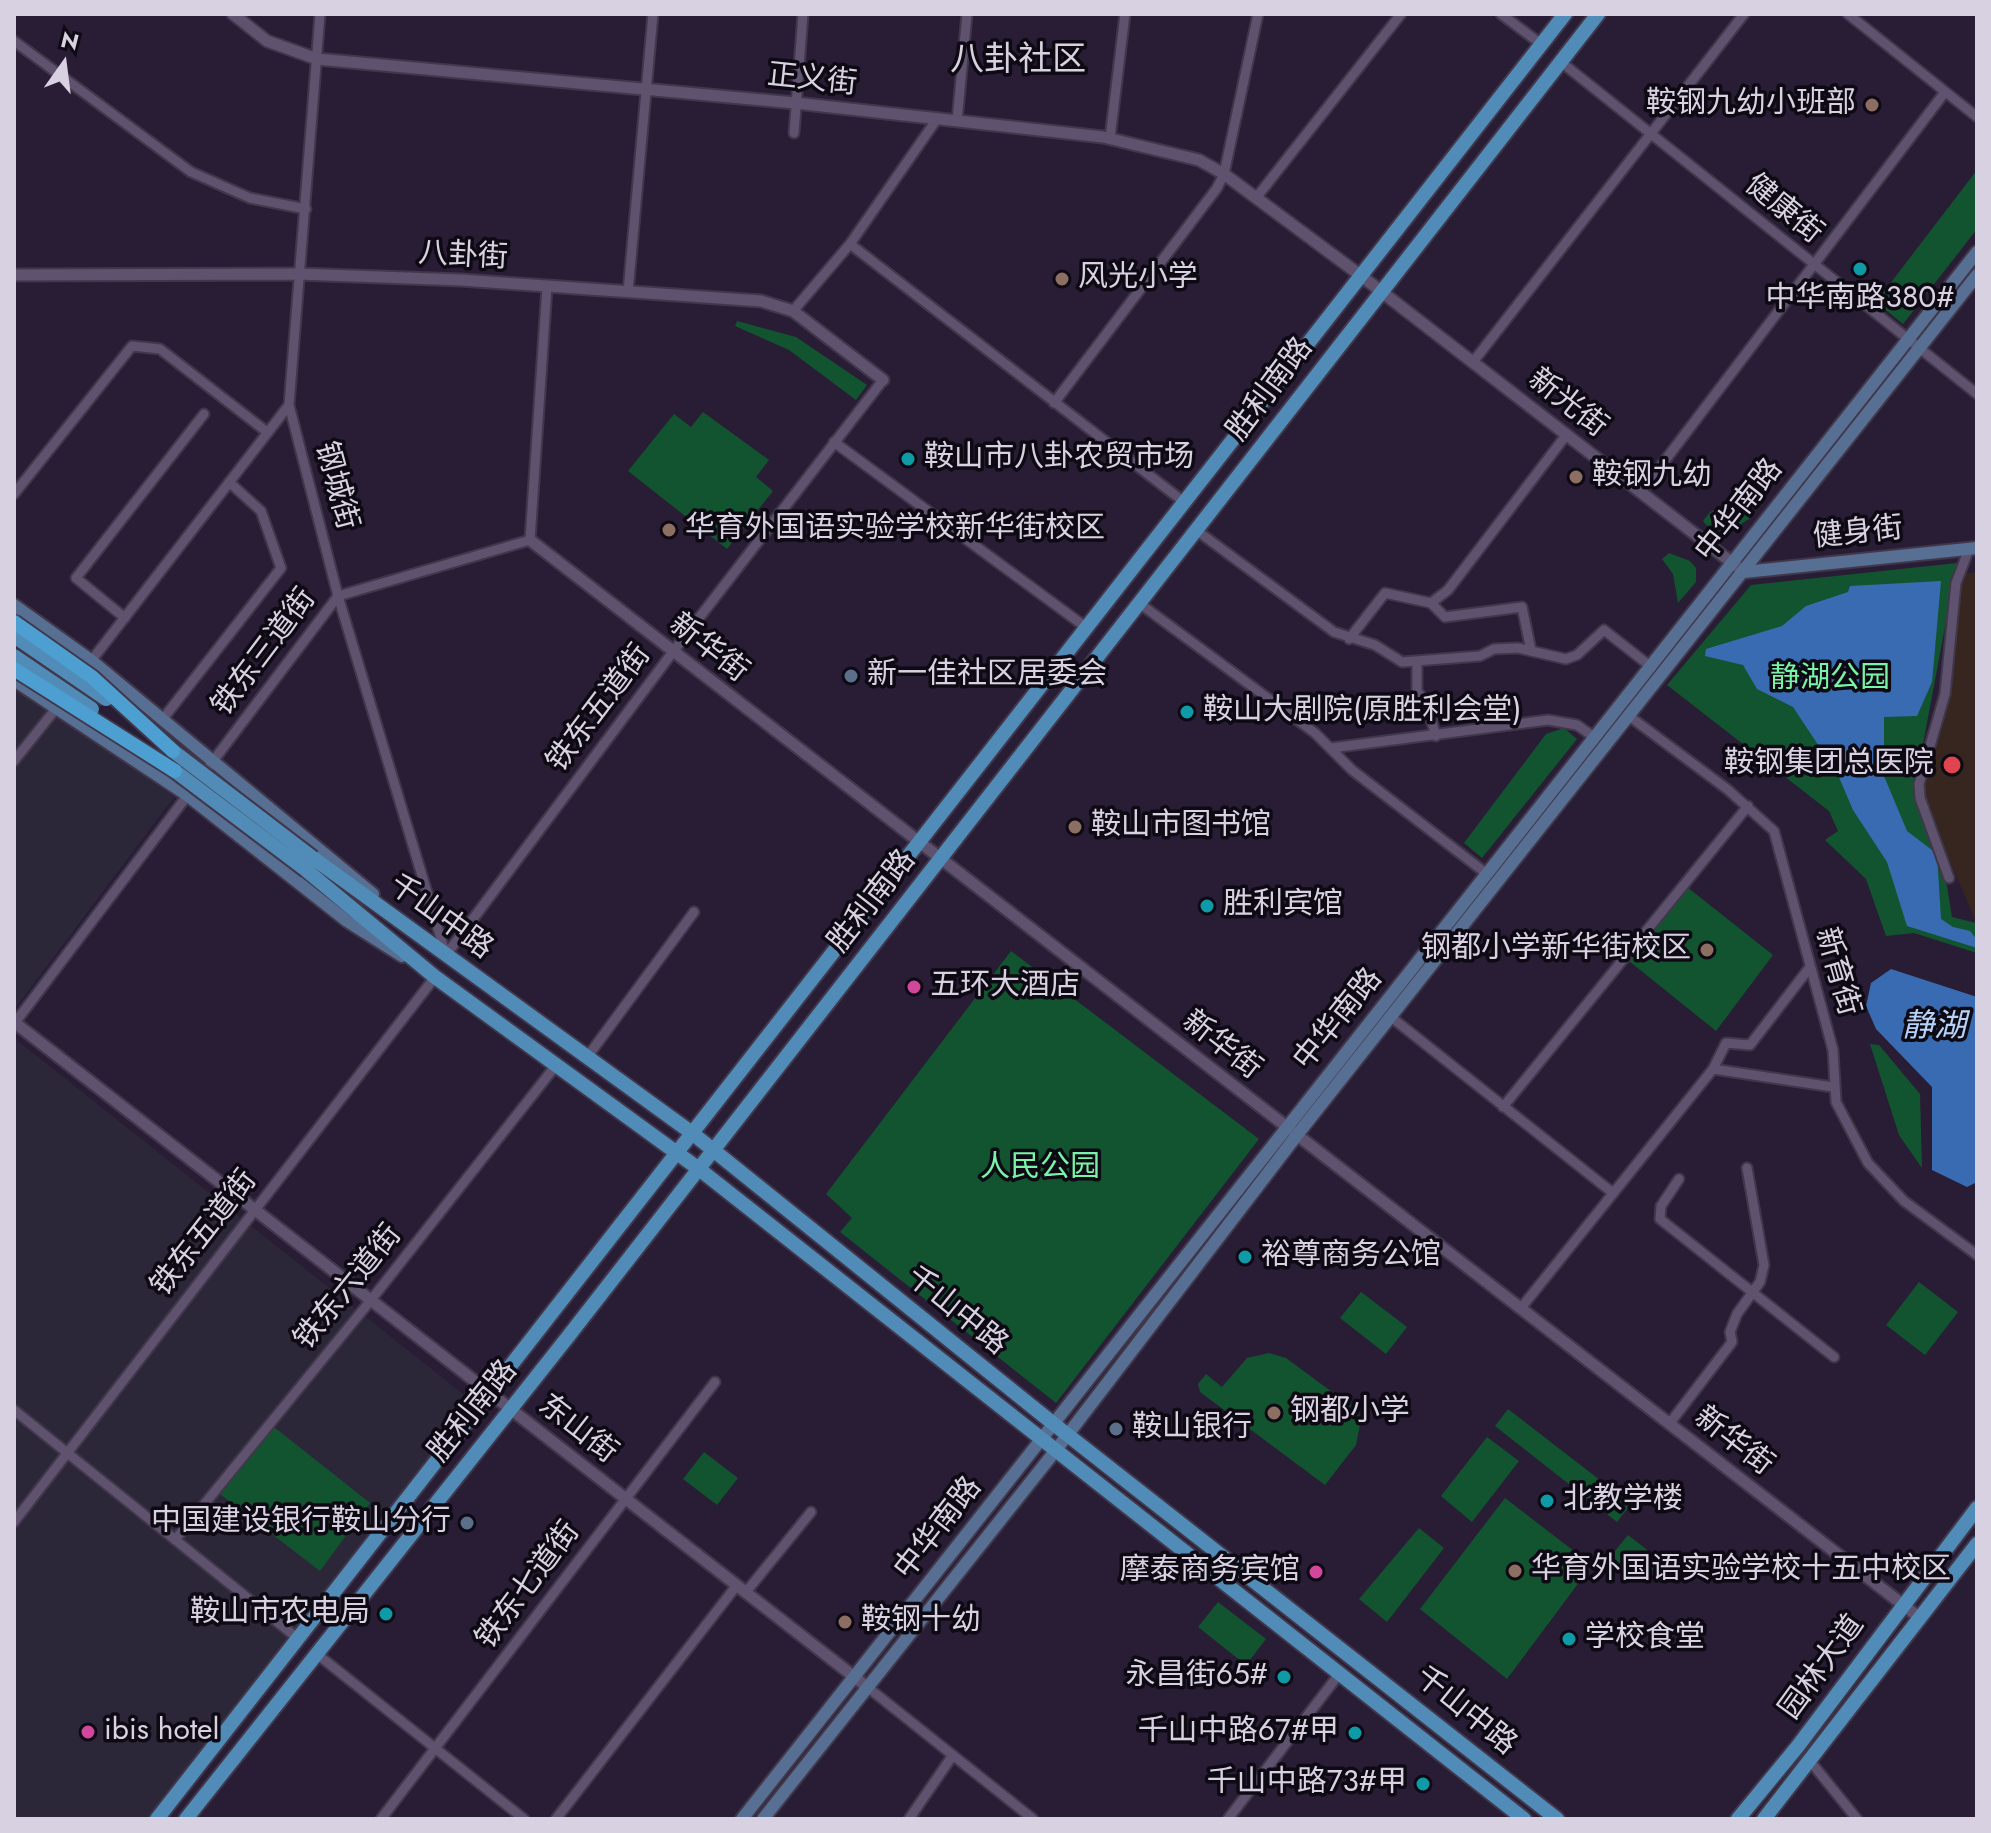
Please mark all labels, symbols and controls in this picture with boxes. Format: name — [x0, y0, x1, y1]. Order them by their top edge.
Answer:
text: N — [57, 23, 82, 58]
north arrow — [24, 24, 104, 104]
district label: 八卦社区 — [950, 42, 1086, 82]
street label: 正义街 — [765, 58, 859, 104]
place label: 鞍钢九幼小班部 — [1646, 87, 1856, 123]
marker: 鞍钢九幼小班部 — [1863, 96, 1881, 114]
street label: 健康街 — [1737, 168, 1829, 252]
street label: 八卦街 — [417, 237, 509, 277]
marker: 中华南路380# — [1851, 260, 1869, 278]
place label: 风光小学 — [1078, 261, 1198, 297]
marker: 风光小学 — [1053, 270, 1071, 288]
place label: 中华南路380# — [1766, 282, 1954, 318]
street label: 胜利南路 — [1221, 331, 1321, 449]
street label: 新光街 — [1520, 362, 1614, 446]
street label: 钢城街 — [306, 438, 364, 534]
place label: 鞍山市八卦农贸市场 — [924, 441, 1194, 477]
marker: 鞍山市八卦农贸市场 — [899, 450, 917, 468]
street label: 中华南路 — [1689, 453, 1791, 569]
place label: 鞍钢九幼 — [1592, 459, 1712, 495]
marker: 鞍钢九幼 — [1567, 468, 1585, 486]
street label: 健身街 — [1811, 511, 1905, 557]
place label: 华育外国语实验学校新华街校区 — [685, 512, 1105, 548]
marker: 华育外国语实验学校新华街校区 — [660, 521, 678, 539]
street label: 铁东三道街 — [205, 582, 325, 724]
street label: 新华街 — [661, 607, 755, 691]
street label: 铁东五道街 — [540, 638, 660, 780]
place label: 新一佳社区居委会 — [867, 658, 1107, 694]
park label: 静湖公园 — [1770, 662, 1890, 698]
marker: 新一佳社区居委会 — [842, 667, 860, 685]
place label: 鞍山大剧院(原胜利会堂) — [1203, 694, 1522, 730]
marker: 鞍山大剧院(原胜利会堂) — [1178, 703, 1196, 721]
place label: 鞍钢集团总医院 — [1724, 747, 1934, 783]
marker: 鞍钢集团总医院 — [1941, 754, 1963, 776]
place label: 鞍山市图书馆 — [1091, 809, 1271, 845]
marker: 鞍山市图书馆 — [1066, 818, 1084, 836]
street label: 胜利南路 — [822, 844, 924, 960]
street label: 千山中路 — [381, 868, 499, 968]
place label: 胜利宾馆 — [1223, 888, 1343, 924]
marker: 胜利宾馆 — [1198, 897, 1216, 915]
street label: 新育街 — [1806, 924, 1866, 1020]
place label: 钢都小学新华街校区 — [1421, 932, 1691, 968]
marker: 钢都小学新华街校区 — [1698, 941, 1716, 959]
street label: 中华南路 — [1287, 962, 1391, 1078]
place label: 五环大酒店 — [930, 969, 1080, 1005]
marker: 五环大酒店 — [905, 978, 923, 996]
street label: 新华街 — [1174, 1004, 1268, 1088]
water label: 静湖 — [1902, 1009, 1966, 1047]
park label: 人民公园 — [980, 1151, 1100, 1187]
street label: 铁东五道街 — [145, 1164, 265, 1304]
street label: 铁东六道街 — [288, 1218, 410, 1358]
place label: 裕尊商务公馆 — [1261, 1239, 1441, 1275]
marker: 裕尊商务公馆 — [1236, 1248, 1254, 1266]
street label: 千山中路 — [898, 1260, 1014, 1364]
street label: 胜利南路 — [422, 1354, 526, 1470]
street label: 东山街 — [530, 1388, 624, 1472]
place label: 钢都小学 — [1290, 1395, 1410, 1431]
street label: 新华街 — [1686, 1400, 1780, 1484]
marker: 钢都小学 — [1265, 1404, 1283, 1422]
place label: 鞍山银行 — [1132, 1411, 1252, 1447]
marker: 鞍山银行 — [1107, 1420, 1125, 1438]
street label: 中华南路 — [888, 1471, 990, 1587]
place label: 北教学楼 — [1563, 1483, 1683, 1519]
marker: 北教学楼 — [1538, 1492, 1556, 1510]
place label: 中国建设银行鞍山分行 — [151, 1505, 451, 1541]
marker: 中国建设银行鞍山分行 — [458, 1514, 476, 1532]
street label: 铁东七道街 — [469, 1515, 589, 1657]
place label: 华育外国语实验学校十五中校区 — [1531, 1553, 1951, 1589]
place label: 摩泰商务宾馆 — [1120, 1554, 1300, 1590]
marker: 华育外国语实验学校十五中校区 — [1506, 1562, 1524, 1580]
marker: 摩泰商务宾馆 — [1307, 1563, 1325, 1581]
place label: 鞍山市农电局 — [190, 1596, 370, 1632]
place label: 鞍钢十幼 — [861, 1604, 981, 1640]
marker: 鞍山市农电局 — [377, 1605, 395, 1623]
street label: 园林大道 — [1773, 1609, 1873, 1727]
marker: 鞍钢十幼 — [836, 1613, 854, 1631]
place label: 学校食堂 — [1585, 1621, 1705, 1657]
marker: 学校食堂 — [1560, 1630, 1578, 1648]
place label: 永昌街65# — [1126, 1659, 1268, 1695]
street label: 千山中路 — [1407, 1660, 1523, 1764]
marker: 永昌街65# — [1275, 1668, 1293, 1686]
place label: ibis hotel — [104, 1714, 219, 1750]
place label: 千山中路67#甲 — [1138, 1715, 1339, 1751]
marker: ibis hotel — [79, 1723, 97, 1741]
marker: 千山中路67#甲 — [1346, 1724, 1364, 1742]
place label: 千山中路73#甲 — [1207, 1766, 1407, 1802]
marker: 千山中路73#甲 — [1414, 1775, 1432, 1793]

